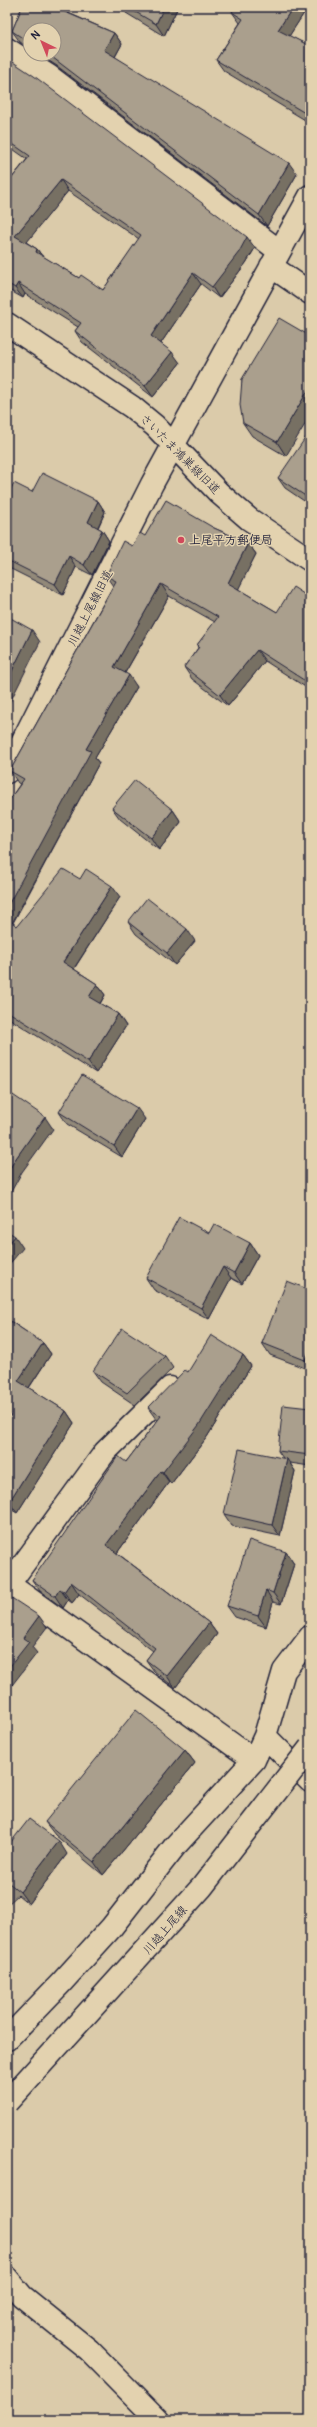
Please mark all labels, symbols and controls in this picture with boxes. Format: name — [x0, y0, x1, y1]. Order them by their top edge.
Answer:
north arrow — [22, 22, 62, 62]
text: N — [28, 27, 43, 42]
street label: さいたま鴻巣線旧道 — [136, 411, 223, 498]
place label: 上尾平方郵便局 — [189, 533, 273, 548]
marker: 上尾平方郵便局 — [176, 535, 186, 545]
street label: 川越上尾線旧道 — [65, 567, 116, 649]
street label: 川越上尾線 — [140, 1903, 191, 1958]

